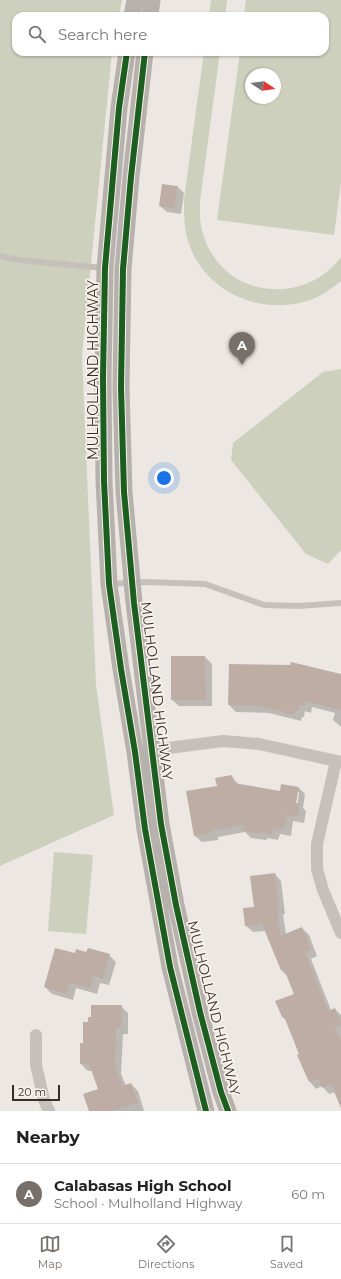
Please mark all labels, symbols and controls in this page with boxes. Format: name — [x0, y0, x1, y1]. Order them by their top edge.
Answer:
search box — [12, 12, 329, 56]
icon: search — [26, 23, 48, 45]
text: Search here — [58, 25, 147, 44]
north arrow — [245, 68, 281, 104]
street label: MULHOLLAND HIGHWAY — [84, 280, 102, 460]
pin: A — [229, 332, 255, 365]
your location — [154, 468, 174, 488]
street label: MULHOLLAND HIGHWAY — [137, 601, 177, 781]
street label: MULHOLLAND HIGHWAY — [184, 919, 245, 1098]
scale bar — [12, 1083, 60, 1102]
text: 20 m — [18, 1085, 46, 1099]
text: Nearby — [16, 1127, 80, 1147]
text: Calabasas High School — [54, 1176, 231, 1195]
text: A — [24, 1186, 34, 1202]
text: 60 m — [291, 1186, 325, 1202]
text: School · Mulholland Highway — [54, 1195, 242, 1211]
tab: Map — [38, 1233, 62, 1271]
tab: Directions — [138, 1233, 194, 1271]
tab: Saved — [270, 1233, 303, 1271]

